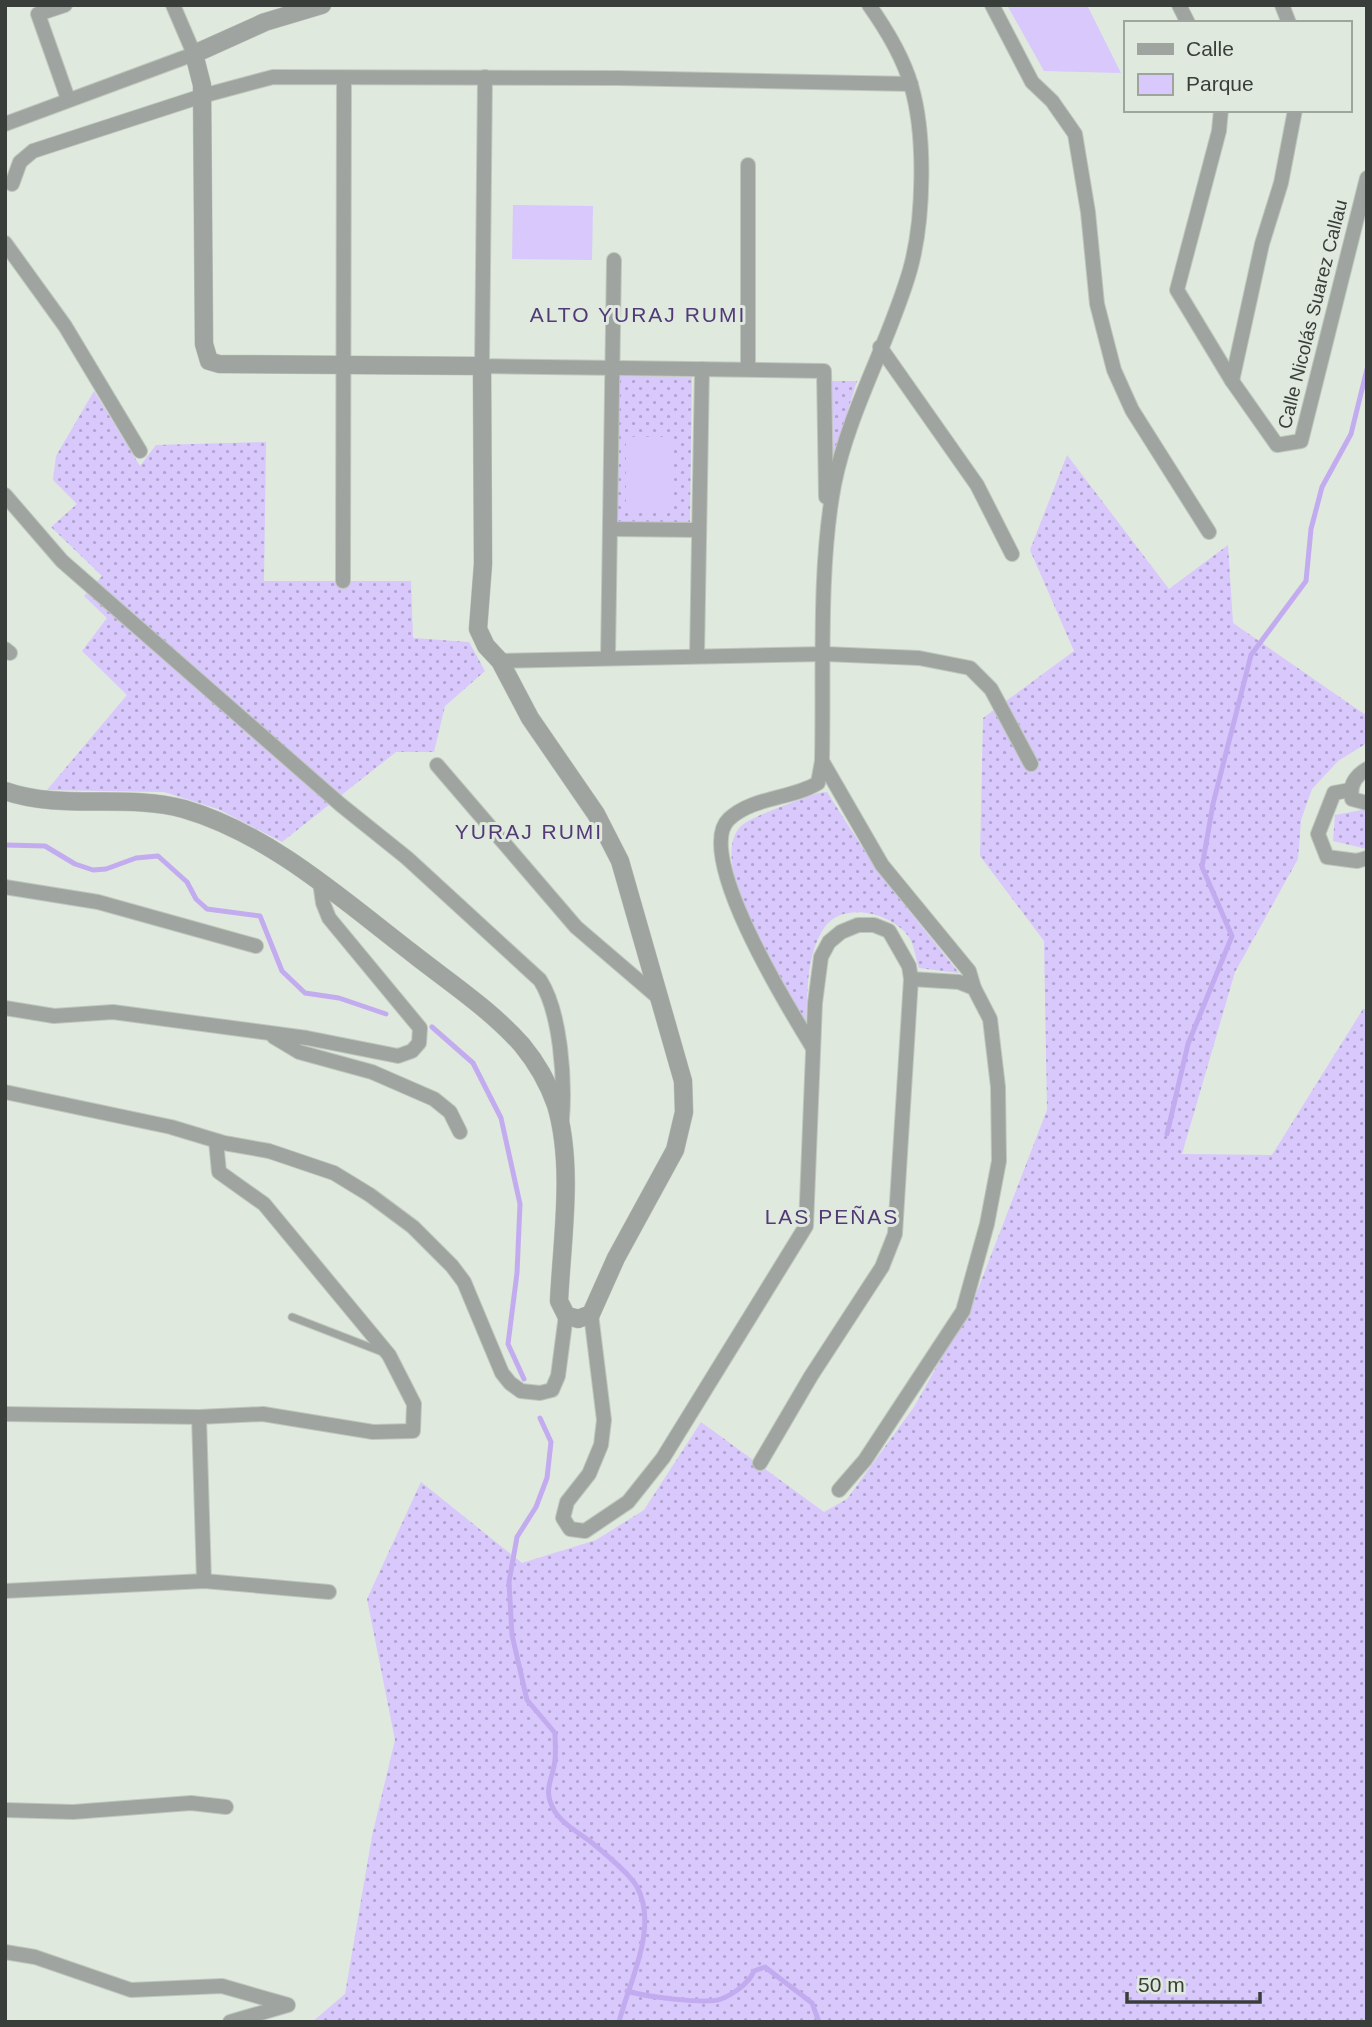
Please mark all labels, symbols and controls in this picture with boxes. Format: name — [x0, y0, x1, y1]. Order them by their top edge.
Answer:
legend — [1124, 21, 1351, 112]
text: Calle — [1186, 37, 1234, 60]
text: Parque — [1186, 72, 1254, 95]
street label: Calle Nicolás Suarez Callau — [1274, 197, 1351, 431]
district label: ALTO YURAJ RUMI — [530, 303, 746, 326]
district label: YURAJ RUMI — [455, 820, 603, 843]
district label: LAS PEÑAS — [765, 1205, 899, 1228]
scale bar — [1127, 1960, 1260, 2004]
text: 50 m — [1138, 1973, 1185, 1996]

